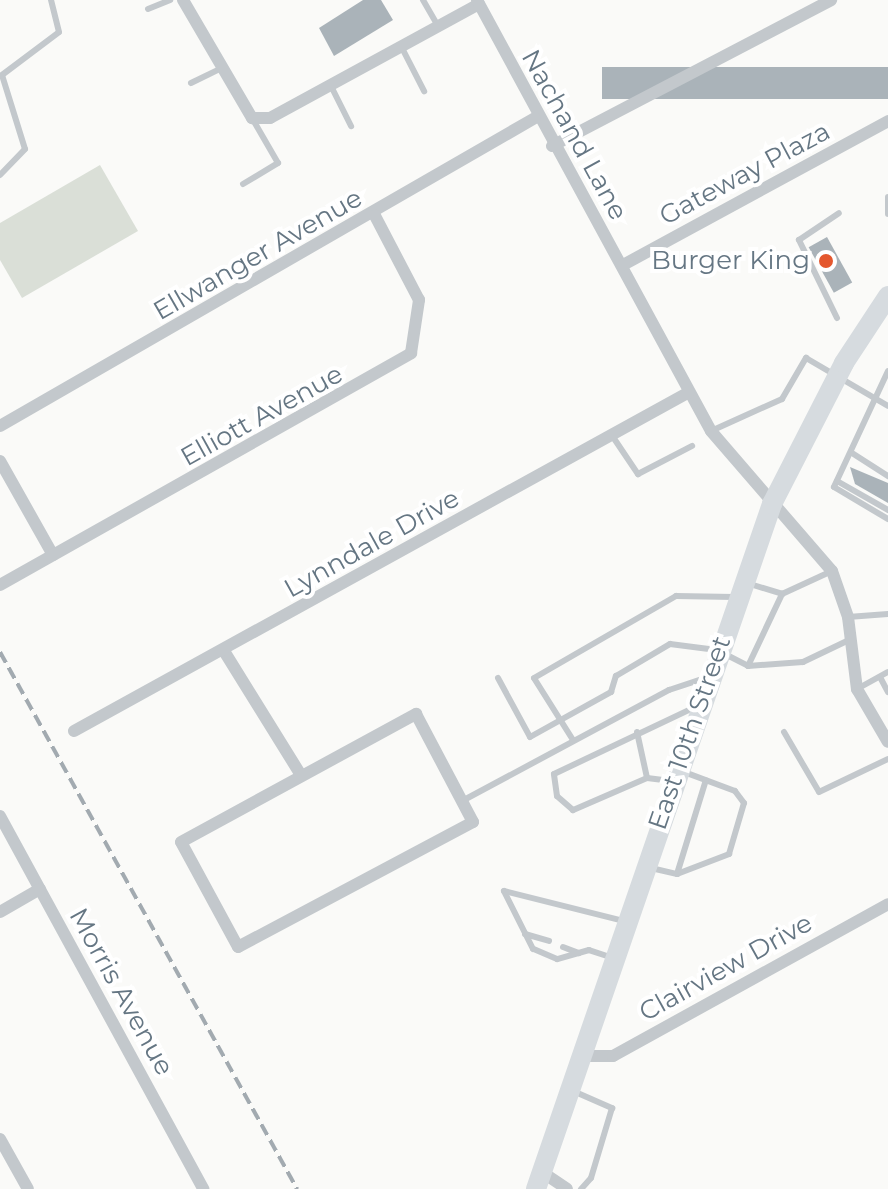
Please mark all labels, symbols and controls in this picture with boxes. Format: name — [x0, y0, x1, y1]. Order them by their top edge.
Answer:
street label: Nachand Lane — [514, 44, 634, 226]
street label: Gateway Plaza — [654, 116, 836, 232]
street label: Ellwanger Avenue — [148, 183, 368, 327]
place label: Burger King — [651, 245, 810, 277]
marker: Burger King — [817, 252, 835, 270]
street label: Elliott Avenue — [176, 359, 348, 473]
street label: Lynndale Drive — [279, 483, 465, 605]
street label: East 10th Street — [642, 632, 738, 834]
street label: Morris Avenue — [62, 903, 180, 1081]
street label: Clairview Drive — [634, 908, 818, 1028]

